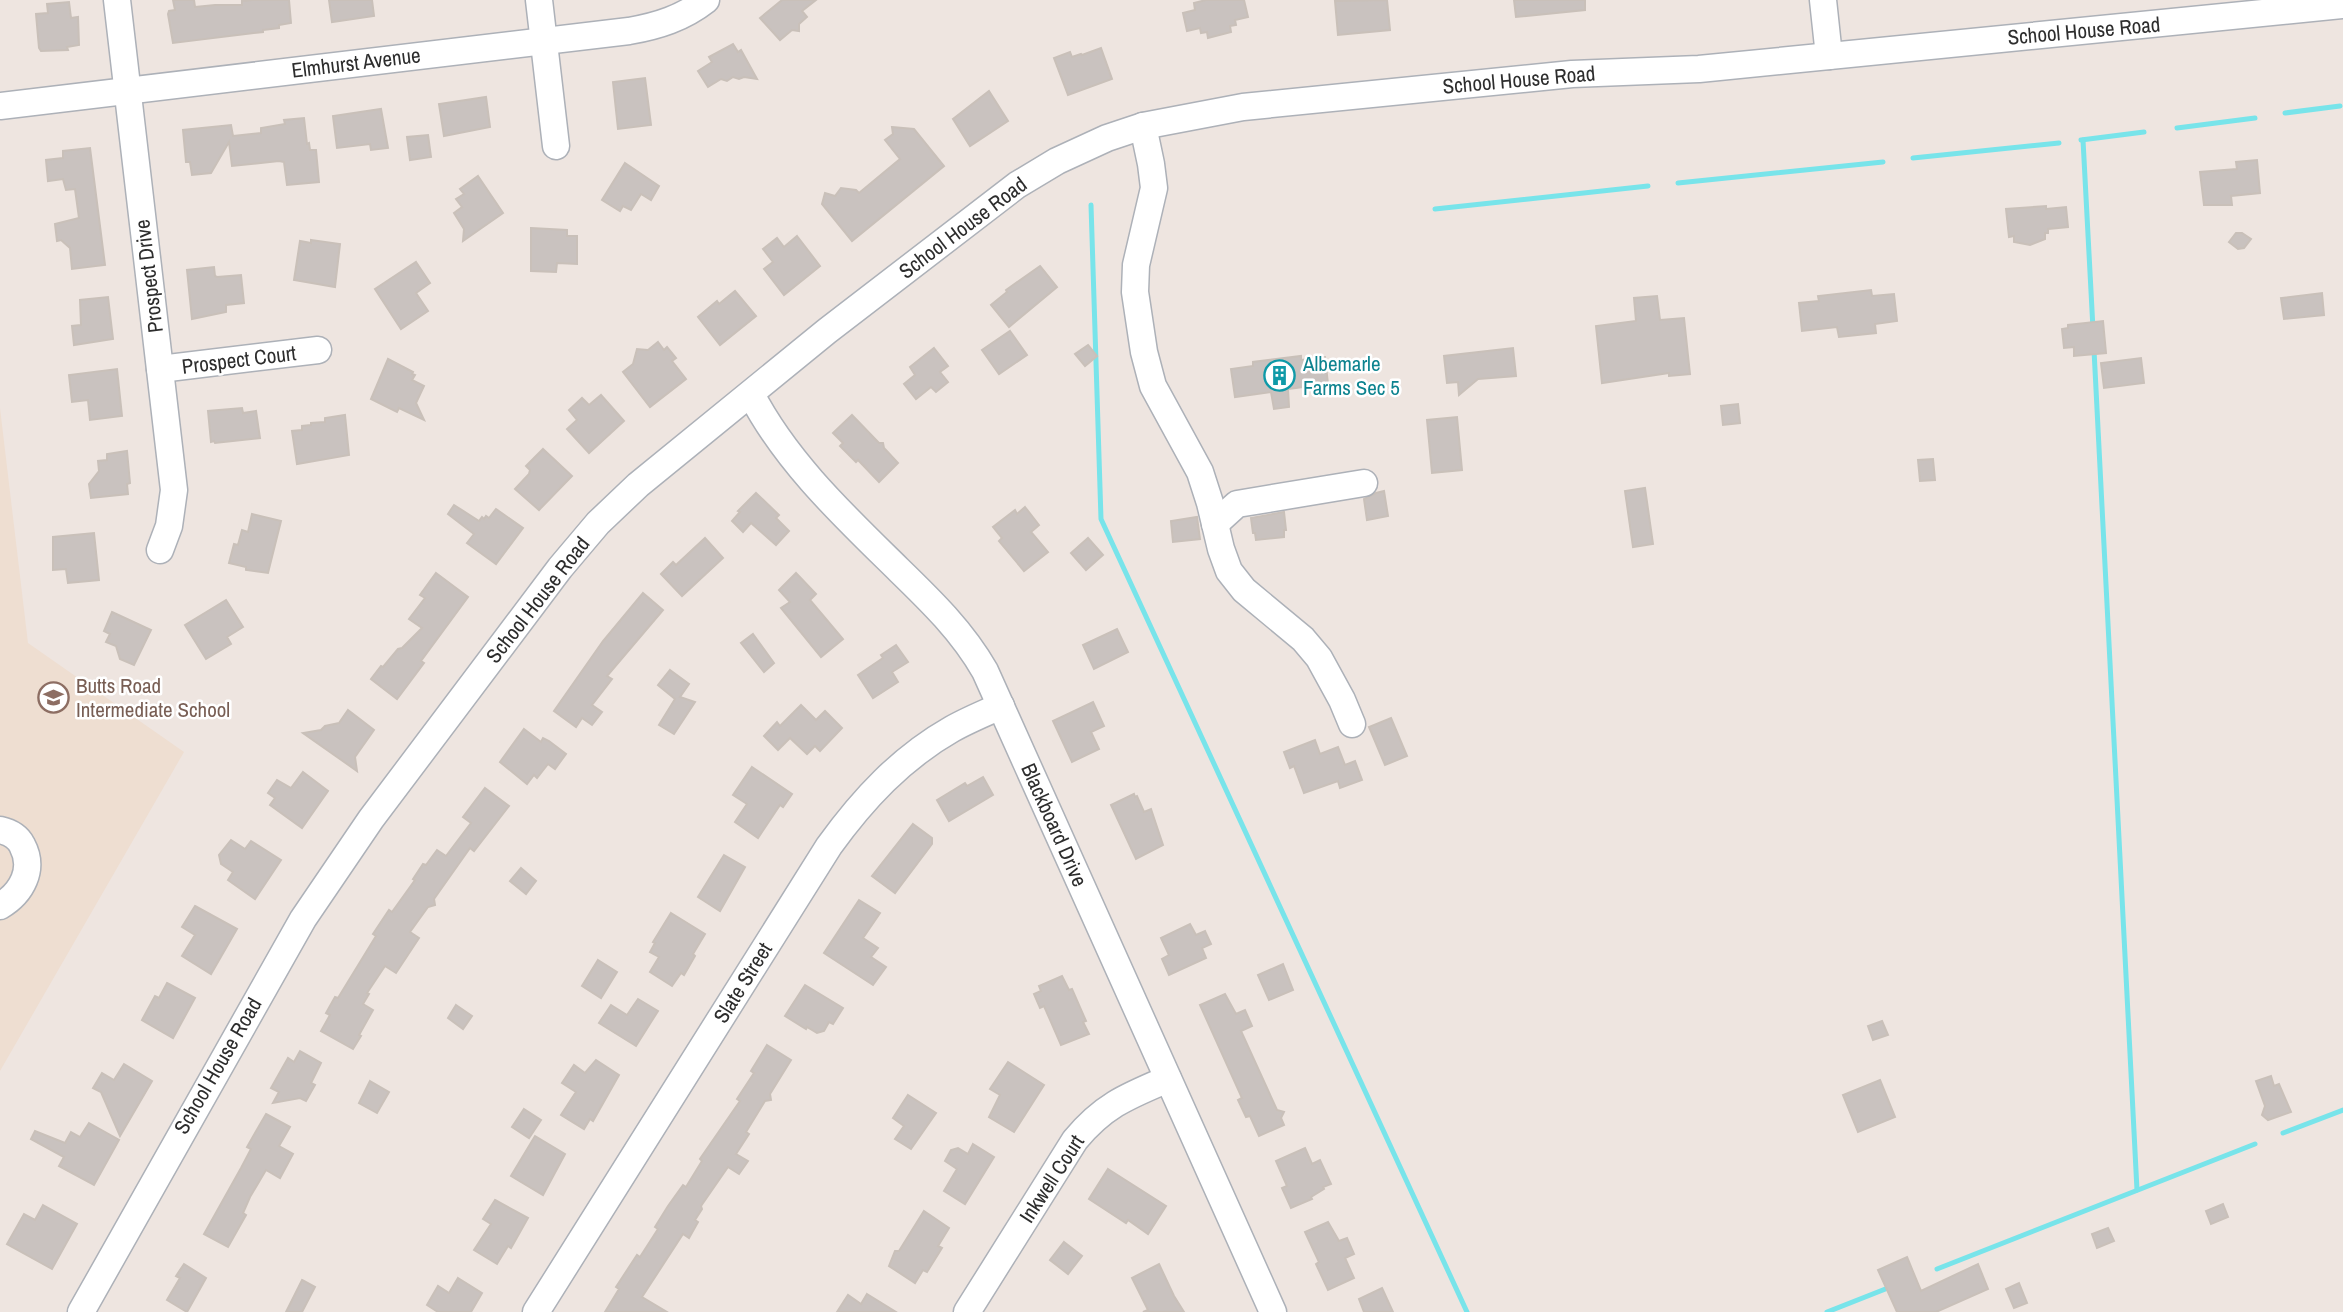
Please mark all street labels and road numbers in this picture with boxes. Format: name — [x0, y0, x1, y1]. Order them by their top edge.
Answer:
street label: School House Road — [2006, 9, 2162, 52]
street label: Elmhurst Avenue — [290, 40, 422, 85]
street label: School House Road — [1441, 58, 1597, 101]
street label: School House Road — [893, 170, 1033, 285]
street label: Prospect Drive — [127, 218, 170, 334]
street label: Prospect Court — [180, 338, 298, 381]
street label: School House Road — [479, 530, 596, 669]
street label: Blackboard Drive — [1014, 759, 1095, 891]
street label: Slate Street — [706, 937, 779, 1029]
street label: School House Road — [167, 992, 268, 1139]
street label: Inkwell Court — [1012, 1129, 1091, 1228]

